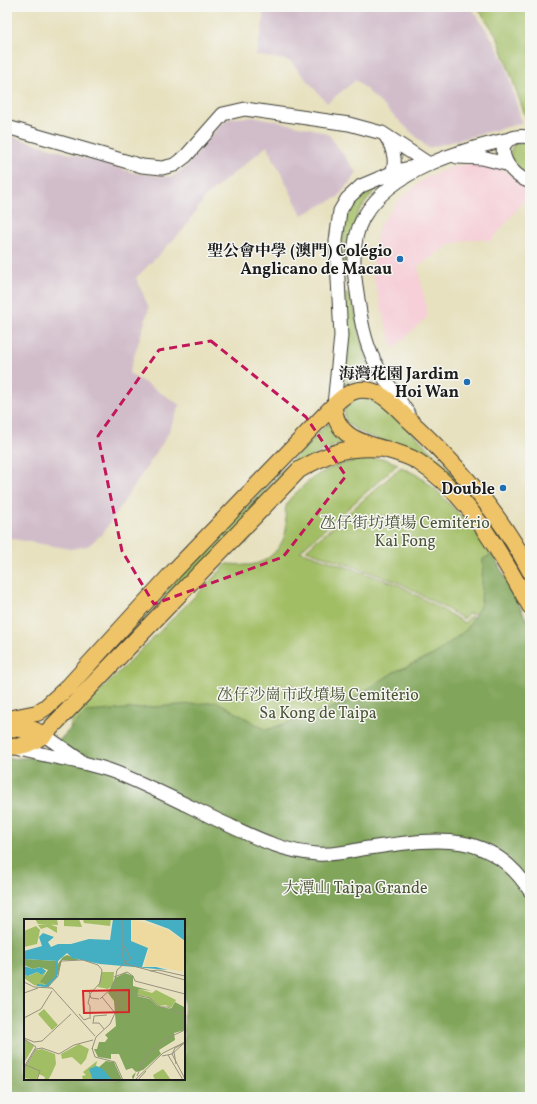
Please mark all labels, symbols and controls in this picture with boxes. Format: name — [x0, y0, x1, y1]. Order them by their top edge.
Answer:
place label: 聖公會中學 (澳門) Colégio Anglicano de Macau — [207, 241, 392, 281]
marker: 聖公會中學 (澳門) Colégio Anglicano de Macau — [395, 254, 405, 264]
place label: 海灣花園 Jardim Hoi Wan — [339, 364, 459, 404]
marker: 海灣花園 Jardim Hoi Wan — [462, 377, 472, 387]
place label: Double — [441, 479, 495, 501]
marker: Double — [498, 483, 508, 493]
park label: 氹仔街坊墳場 Cemitério Kai Fong — [320, 513, 490, 553]
park label: 氹仔沙崗市政墳場 Cemitério Sa Kong de Taipa — [217, 685, 419, 725]
park label: 大潭山 Taipa Grande — [282, 878, 428, 900]
inset map — [24, 919, 185, 1080]

